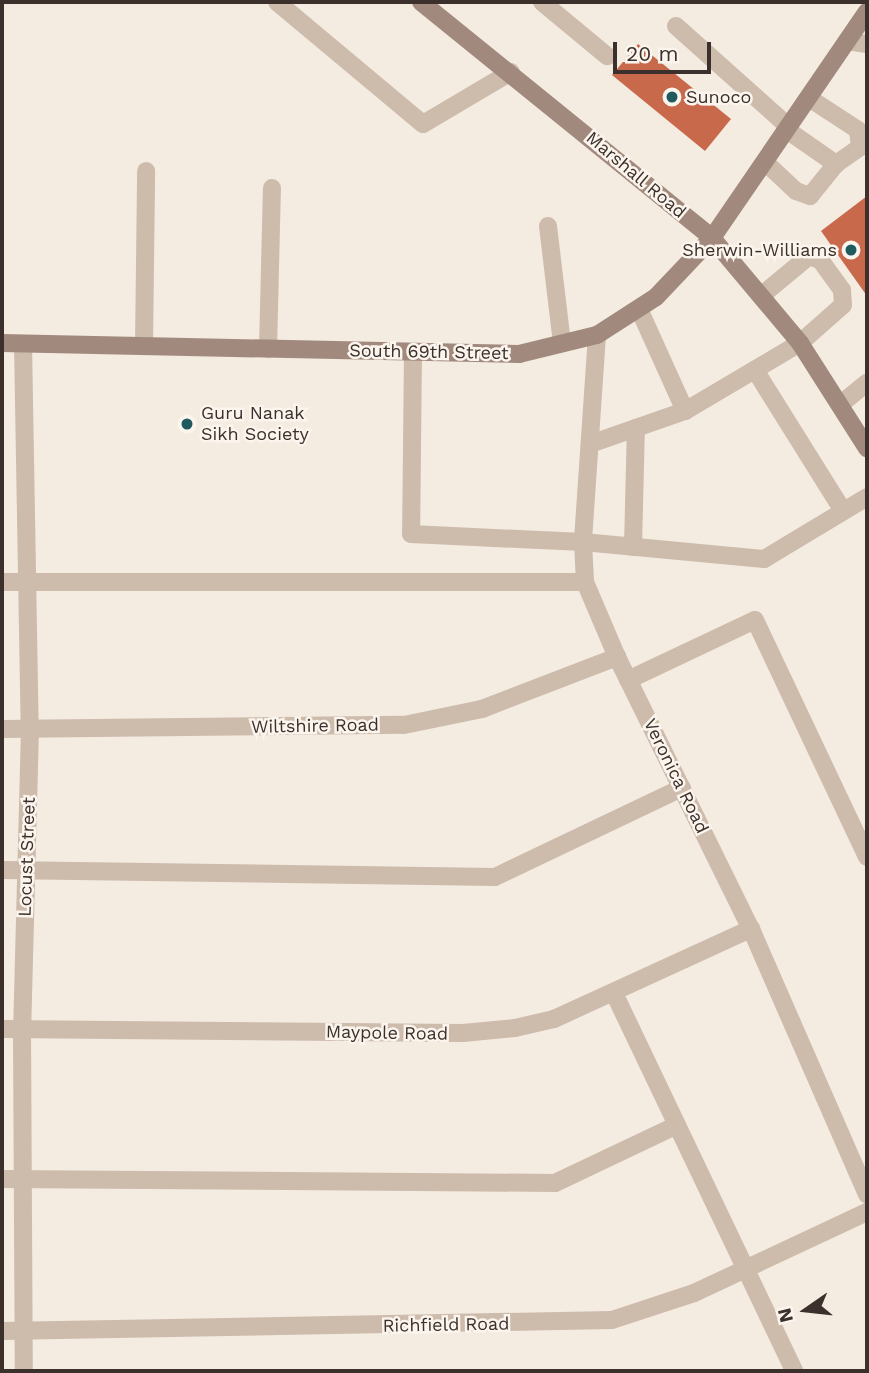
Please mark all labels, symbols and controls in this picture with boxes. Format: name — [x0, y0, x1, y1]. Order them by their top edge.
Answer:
scale bar — [617, 28, 715, 72]
text: 20 m — [626, 41, 678, 66]
place label: Sunoco — [686, 86, 751, 108]
marker: Sunoco — [664, 89, 680, 105]
street label: Marshall Road — [581, 127, 691, 223]
place label: Sherwin-Williams — [682, 239, 837, 261]
marker: Sherwin-Williams — [843, 242, 859, 258]
street label: South 69th Street — [349, 340, 509, 364]
place label: Guru Nanak Sikh Society — [201, 403, 309, 446]
marker: Guru Nanak Sikh Society — [179, 416, 195, 432]
street label: Wiltshire Road — [251, 714, 379, 738]
street label: Veronica Road — [639, 715, 713, 837]
street label: Locust Street — [14, 797, 40, 917]
street label: Maypole Road — [326, 1021, 448, 1045]
north arrow — [771, 1275, 841, 1345]
text: N — [772, 1306, 798, 1325]
street label: Richfield Road — [382, 1313, 510, 1337]

